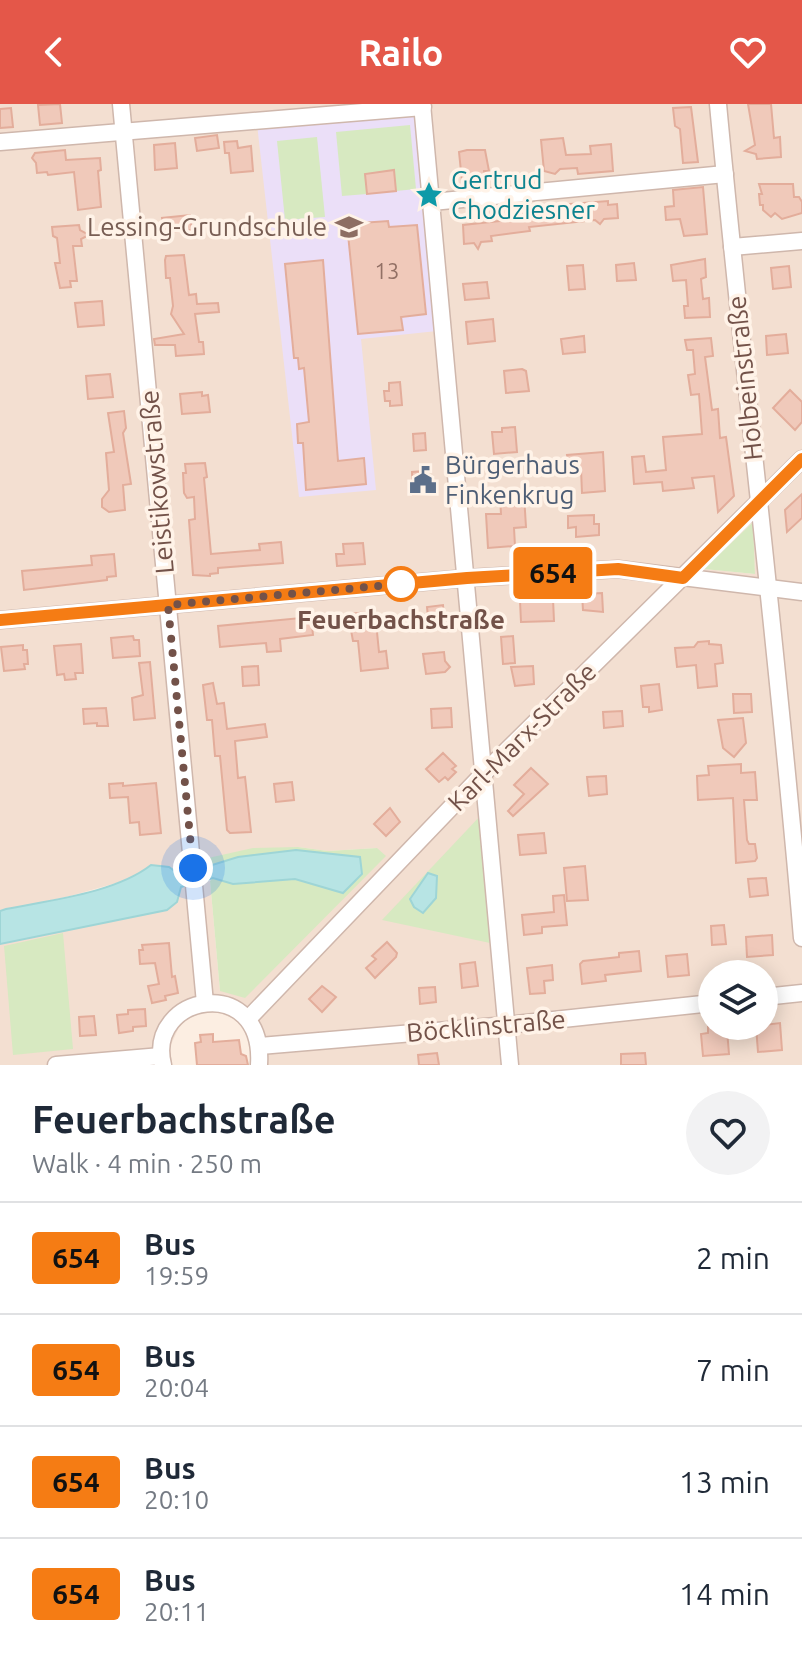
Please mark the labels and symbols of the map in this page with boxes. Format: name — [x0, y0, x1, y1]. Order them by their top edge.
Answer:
place label: Gertrud Chodziesner — [451, 165, 595, 224]
place icon: Gertrud Chodziesner — [414, 180, 444, 210]
place label: Lessing-Grundschule — [87, 212, 327, 241]
school or university icon: Lessing-Grundschule — [334, 212, 364, 242]
house number: 13 — [375, 258, 399, 283]
street label: Holbeinstraße — [721, 294, 768, 462]
street label: Leistikowstraße — [134, 389, 179, 575]
place label: Bürgerhaus Finkenkrug — [445, 450, 580, 509]
public building icon: Bürgerhaus Finkenkrug — [408, 465, 438, 495]
line badge: 654 — [507, 547, 599, 599]
marker: Feuerbachstraße — [384, 567, 418, 601]
place label: Feuerbachstraße — [297, 605, 505, 634]
street label: Karl-Marx-Straße — [442, 657, 602, 817]
your location — [173, 848, 213, 888]
street label: Böcklinstraße — [405, 1004, 567, 1047]

